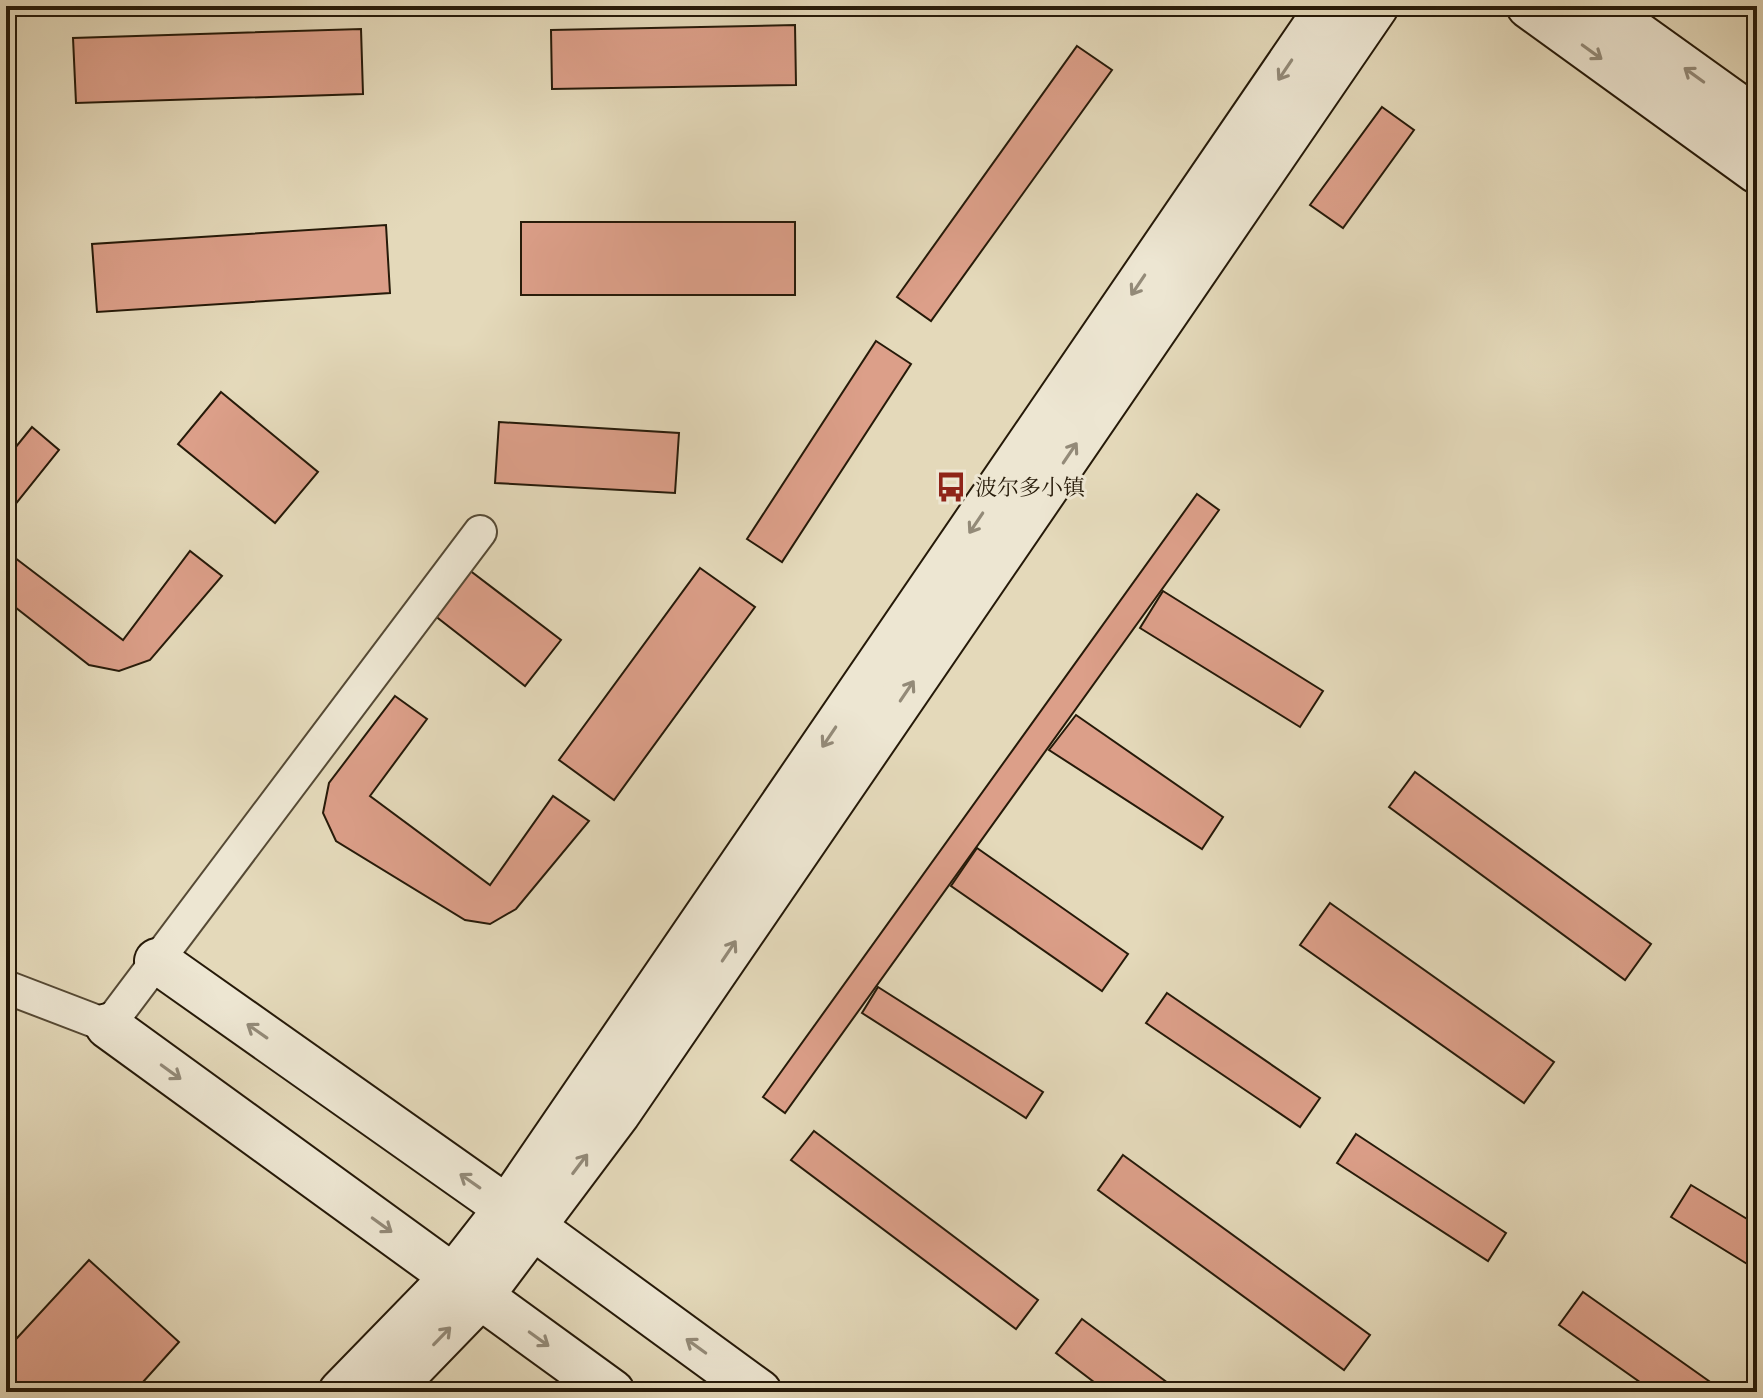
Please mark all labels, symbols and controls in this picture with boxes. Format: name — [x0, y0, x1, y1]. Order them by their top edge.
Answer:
one-way arrow — [1581, 43, 1603, 60]
one-way arrow — [1277, 59, 1293, 81]
one-way arrow — [1683, 67, 1705, 83]
one-way arrow — [1130, 273, 1146, 296]
one-way arrow — [1062, 443, 1078, 465]
bus stop icon: 波尔多小镇 — [934, 470, 968, 504]
place label: 波尔多小镇 — [975, 474, 1085, 501]
one-way arrow — [968, 511, 984, 533]
one-way arrow — [899, 680, 915, 702]
one-way arrow — [821, 726, 837, 748]
one-way arrow — [721, 941, 737, 963]
one-way arrow — [247, 1023, 269, 1039]
one-way arrow — [160, 1064, 182, 1081]
one-way arrow — [571, 1154, 588, 1176]
one-way arrow — [459, 1173, 481, 1189]
one-way arrow — [370, 1217, 392, 1233]
one-way arrow — [432, 1327, 451, 1346]
one-way arrow — [527, 1331, 549, 1347]
one-way arrow — [686, 1338, 707, 1355]

